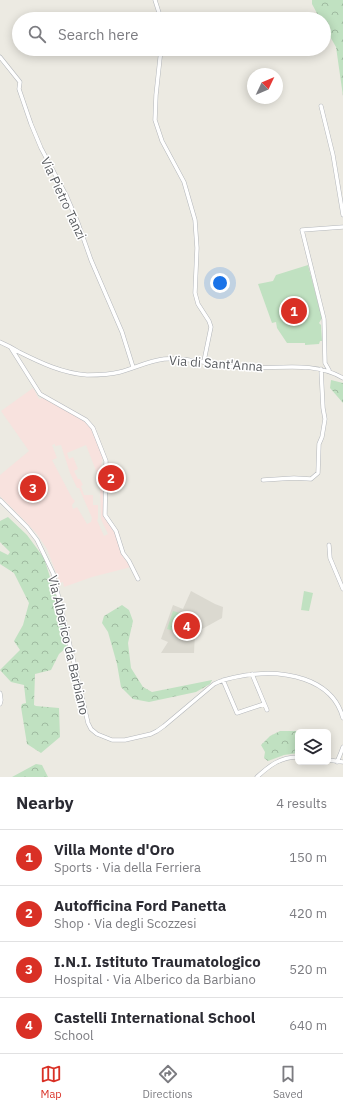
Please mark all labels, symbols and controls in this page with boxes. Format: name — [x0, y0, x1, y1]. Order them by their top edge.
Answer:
search box — [12, 12, 331, 56]
icon: search — [26, 23, 48, 45]
text: Search here — [58, 25, 138, 44]
north arrow — [247, 68, 283, 104]
street label: Via Pietro Tanzi — [37, 154, 90, 242]
your location — [210, 273, 230, 293]
pin: 1 — [281, 296, 307, 326]
street label: Via di Sant'Anna — [168, 352, 264, 375]
pin: 2 — [98, 463, 124, 493]
pin: 3 — [20, 473, 46, 503]
street label: Via Alberico da Barbiano — [44, 574, 93, 717]
pin: 4 — [174, 611, 200, 641]
map controls — [295, 729, 331, 765]
button: layers — [295, 729, 331, 765]
text: Nearby — [16, 792, 74, 814]
text: 4 results — [276, 795, 327, 812]
text: Villa Monte d'Oro — [54, 840, 175, 859]
text: 1 — [25, 849, 33, 866]
text: 150 m — [289, 849, 327, 866]
text: Sports · Via della Ferriera — [54, 859, 201, 876]
text: Autofficina Ford Panetta — [54, 896, 226, 915]
text: 2 — [25, 905, 33, 922]
text: 420 m — [289, 905, 327, 922]
text: Shop · Via degli Scozzesi — [54, 915, 197, 932]
text: I.N.I. Istituto Traumatologico — [54, 952, 261, 971]
text: 3 — [25, 961, 33, 978]
text: 520 m — [289, 961, 327, 978]
text: Hospital · Via Alberico da Barbiano — [54, 971, 256, 988]
text: Castelli International School — [54, 1008, 255, 1027]
text: 4 — [25, 1017, 33, 1034]
text: 640 m — [289, 1017, 327, 1034]
text: School — [54, 1027, 94, 1044]
tab: Map — [40, 1063, 62, 1101]
tab: Directions — [142, 1063, 193, 1101]
tab: Saved — [273, 1063, 303, 1101]

